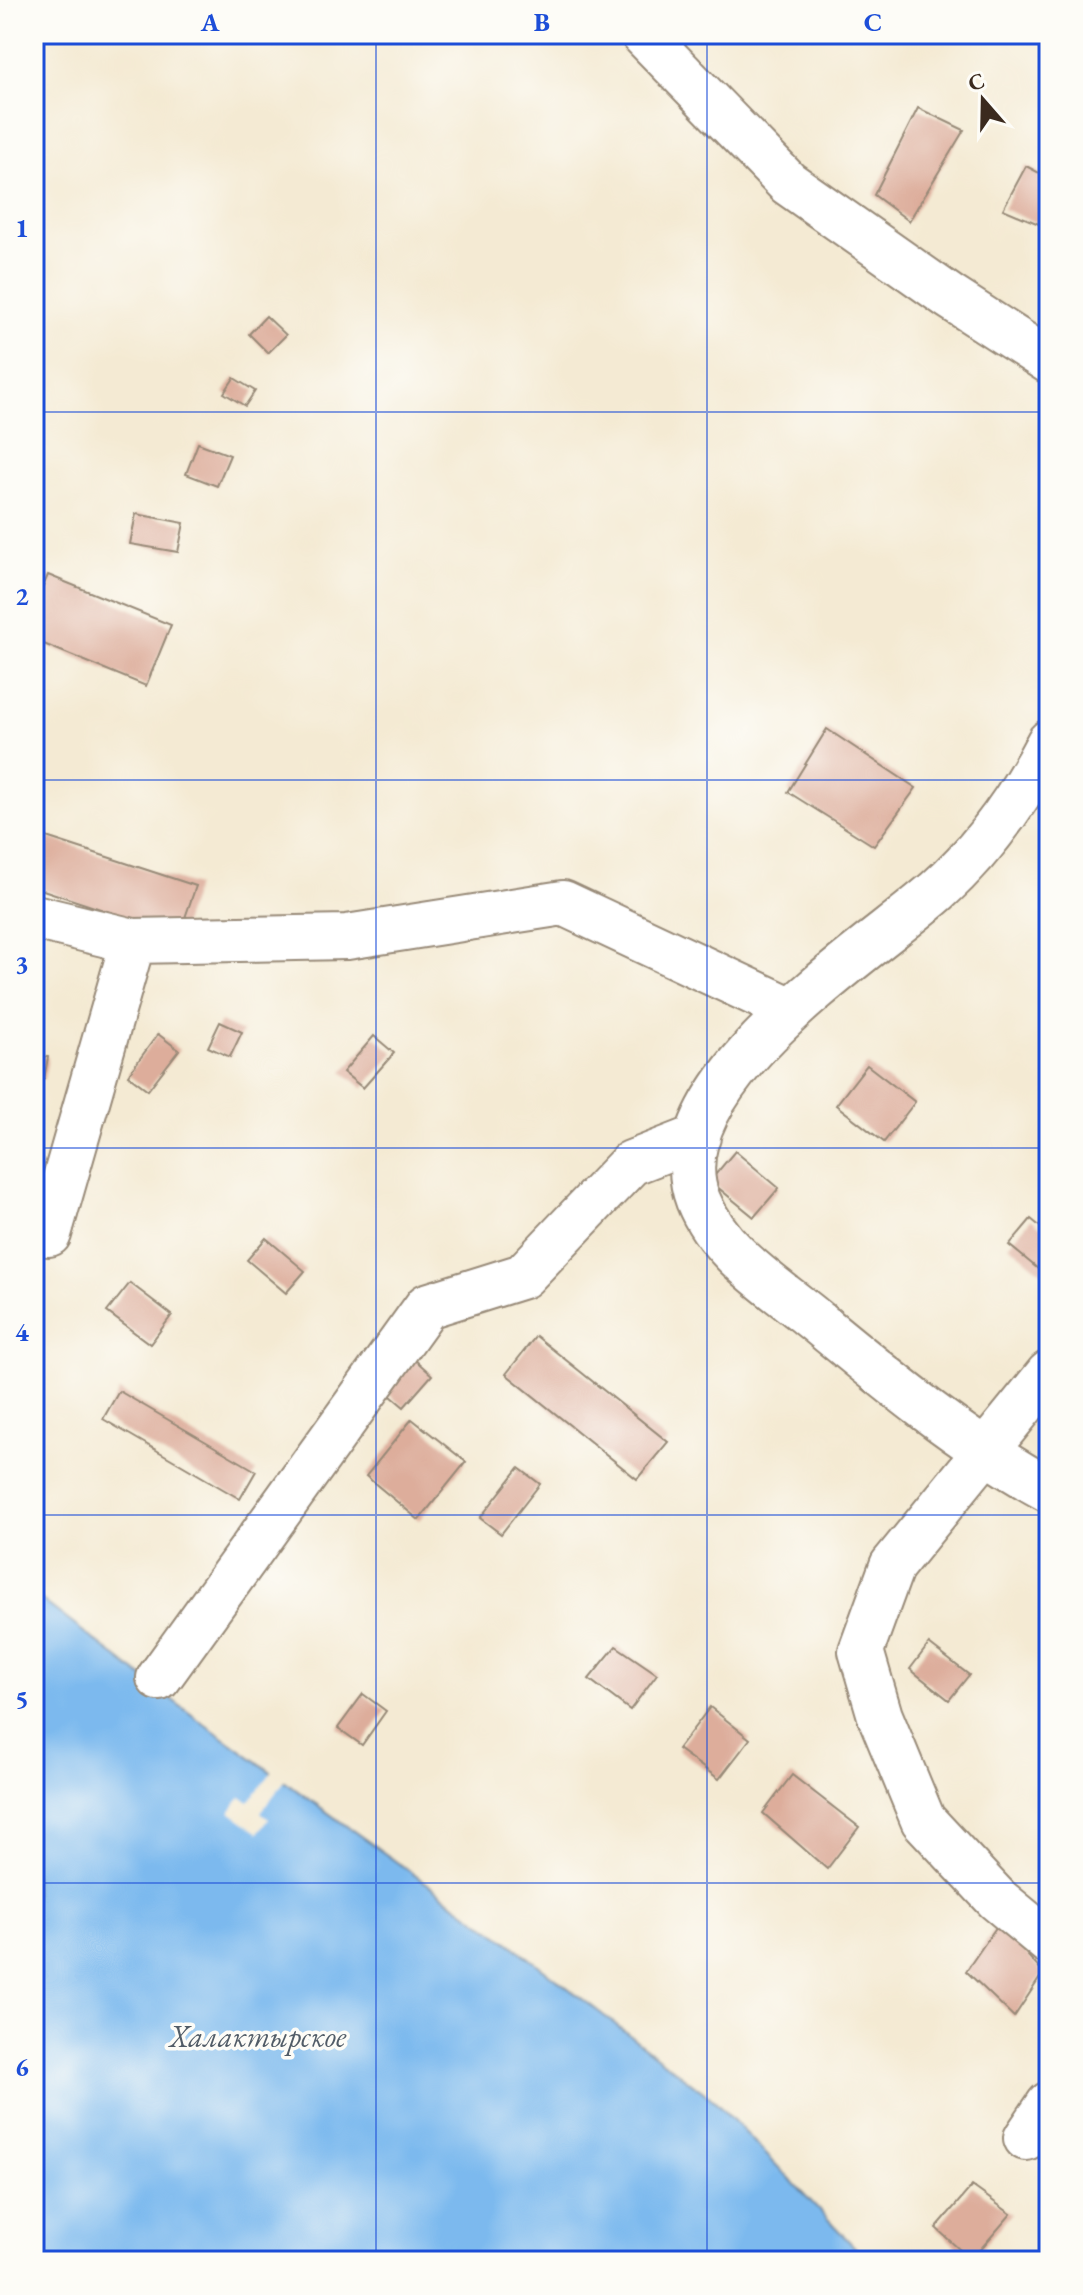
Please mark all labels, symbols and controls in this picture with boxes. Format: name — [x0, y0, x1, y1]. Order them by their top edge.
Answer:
text: A — [200, 5, 220, 39]
text: B — [534, 5, 550, 39]
text: C — [864, 5, 882, 39]
north arrow — [943, 60, 1023, 140]
text: С — [964, 65, 989, 98]
text: 1 — [15, 211, 29, 245]
text: 2 — [15, 579, 29, 613]
text: 3 — [15, 947, 29, 981]
text: 4 — [15, 1315, 29, 1349]
text: 5 — [15, 1682, 29, 1716]
water label: Халактырское — [168, 2017, 347, 2056]
text: 6 — [15, 2050, 29, 2084]

